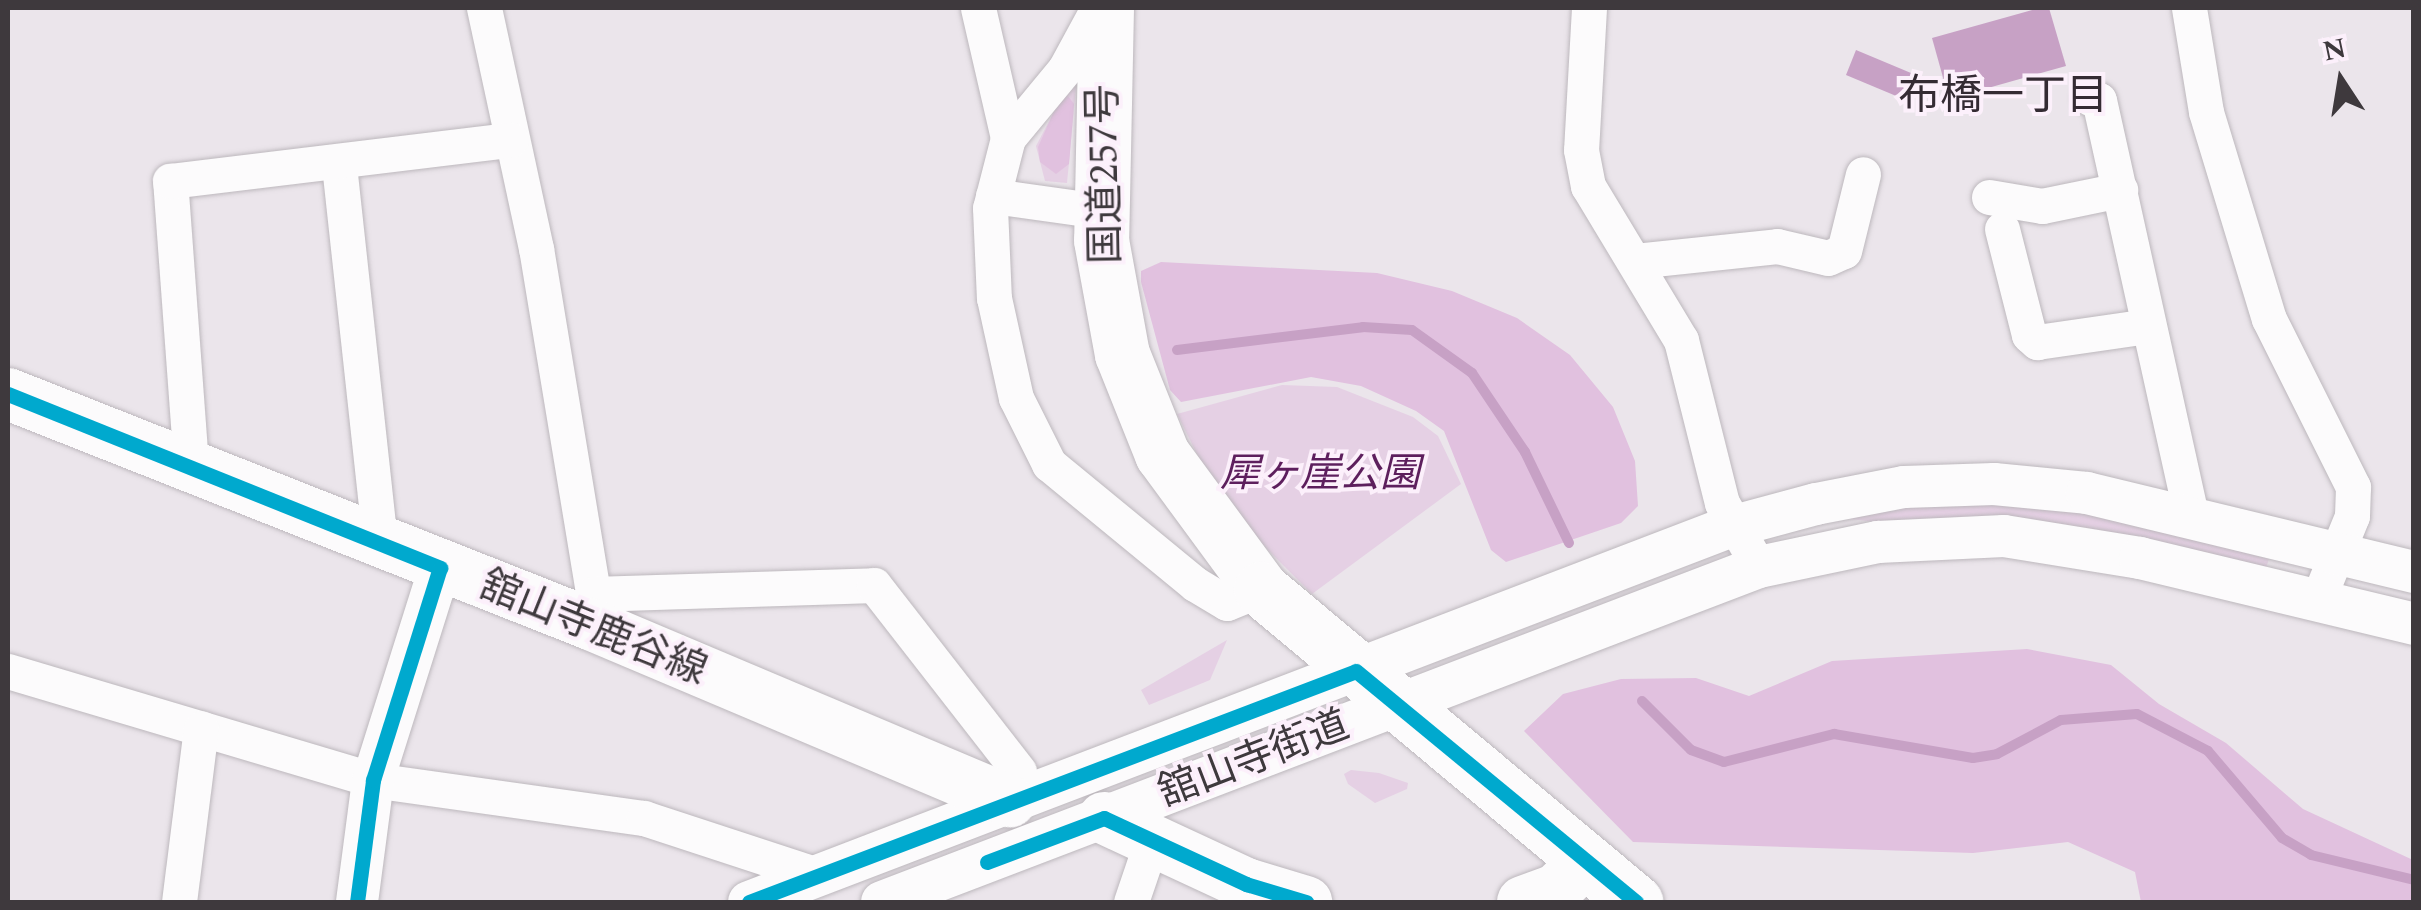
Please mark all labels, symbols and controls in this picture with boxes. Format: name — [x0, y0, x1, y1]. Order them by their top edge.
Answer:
text: N — [2319, 27, 2350, 74]
north arrow — [2291, 30, 2391, 130]
district label: 布橋一丁目 — [1898, 72, 2108, 122]
street label: 国道257号 — [1080, 84, 1132, 264]
park label: 犀ヶ崖公園 — [1220, 451, 1420, 499]
street label: 舘山寺鹿谷線 — [473, 562, 713, 696]
street label: 舘山寺街道 — [1152, 702, 1356, 818]

